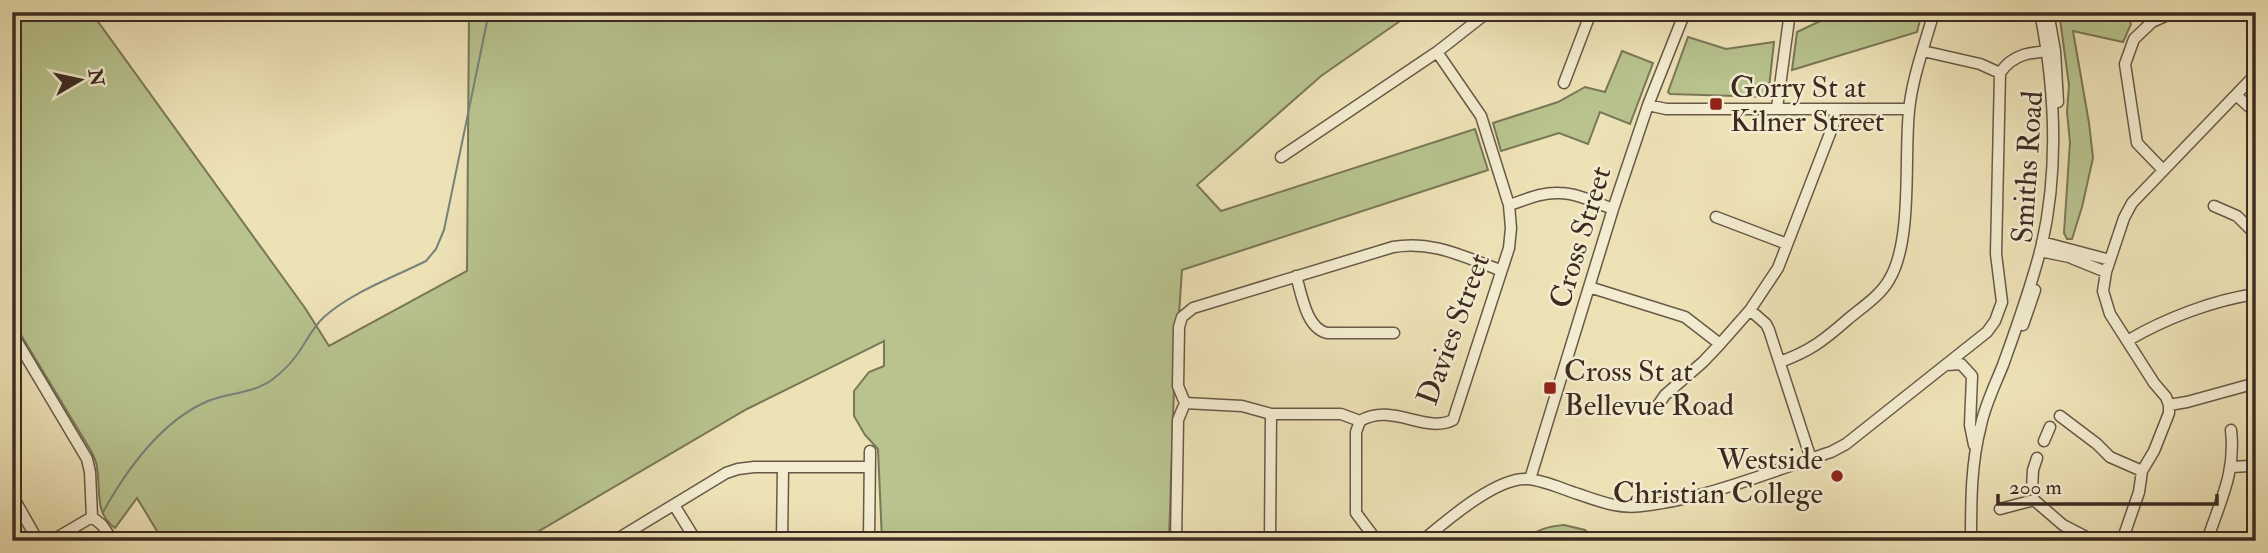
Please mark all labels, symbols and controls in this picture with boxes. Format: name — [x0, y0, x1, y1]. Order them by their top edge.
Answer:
north arrow — [46, 46, 116, 116]
text: N — [82, 66, 109, 89]
place label: Gorry St at Kilner Street — [1730, 69, 1885, 140]
street label: Smiths Road — [2004, 89, 2051, 244]
marker: Gorry St at Kilner Street — [1708, 96, 1724, 112]
street label: Cross Street — [1541, 161, 1620, 313]
street label: Davies Street — [1409, 248, 1498, 410]
place label: Cross St at Bellevue Road — [1564, 353, 1734, 424]
marker: Cross St at Bellevue Road — [1542, 380, 1558, 396]
place label: Westside Christian College — [1613, 441, 1823, 512]
scale bar — [1998, 462, 2217, 506]
marker: Westside Christian College — [1829, 468, 1845, 484]
text: 200 m — [2009, 474, 2062, 501]

